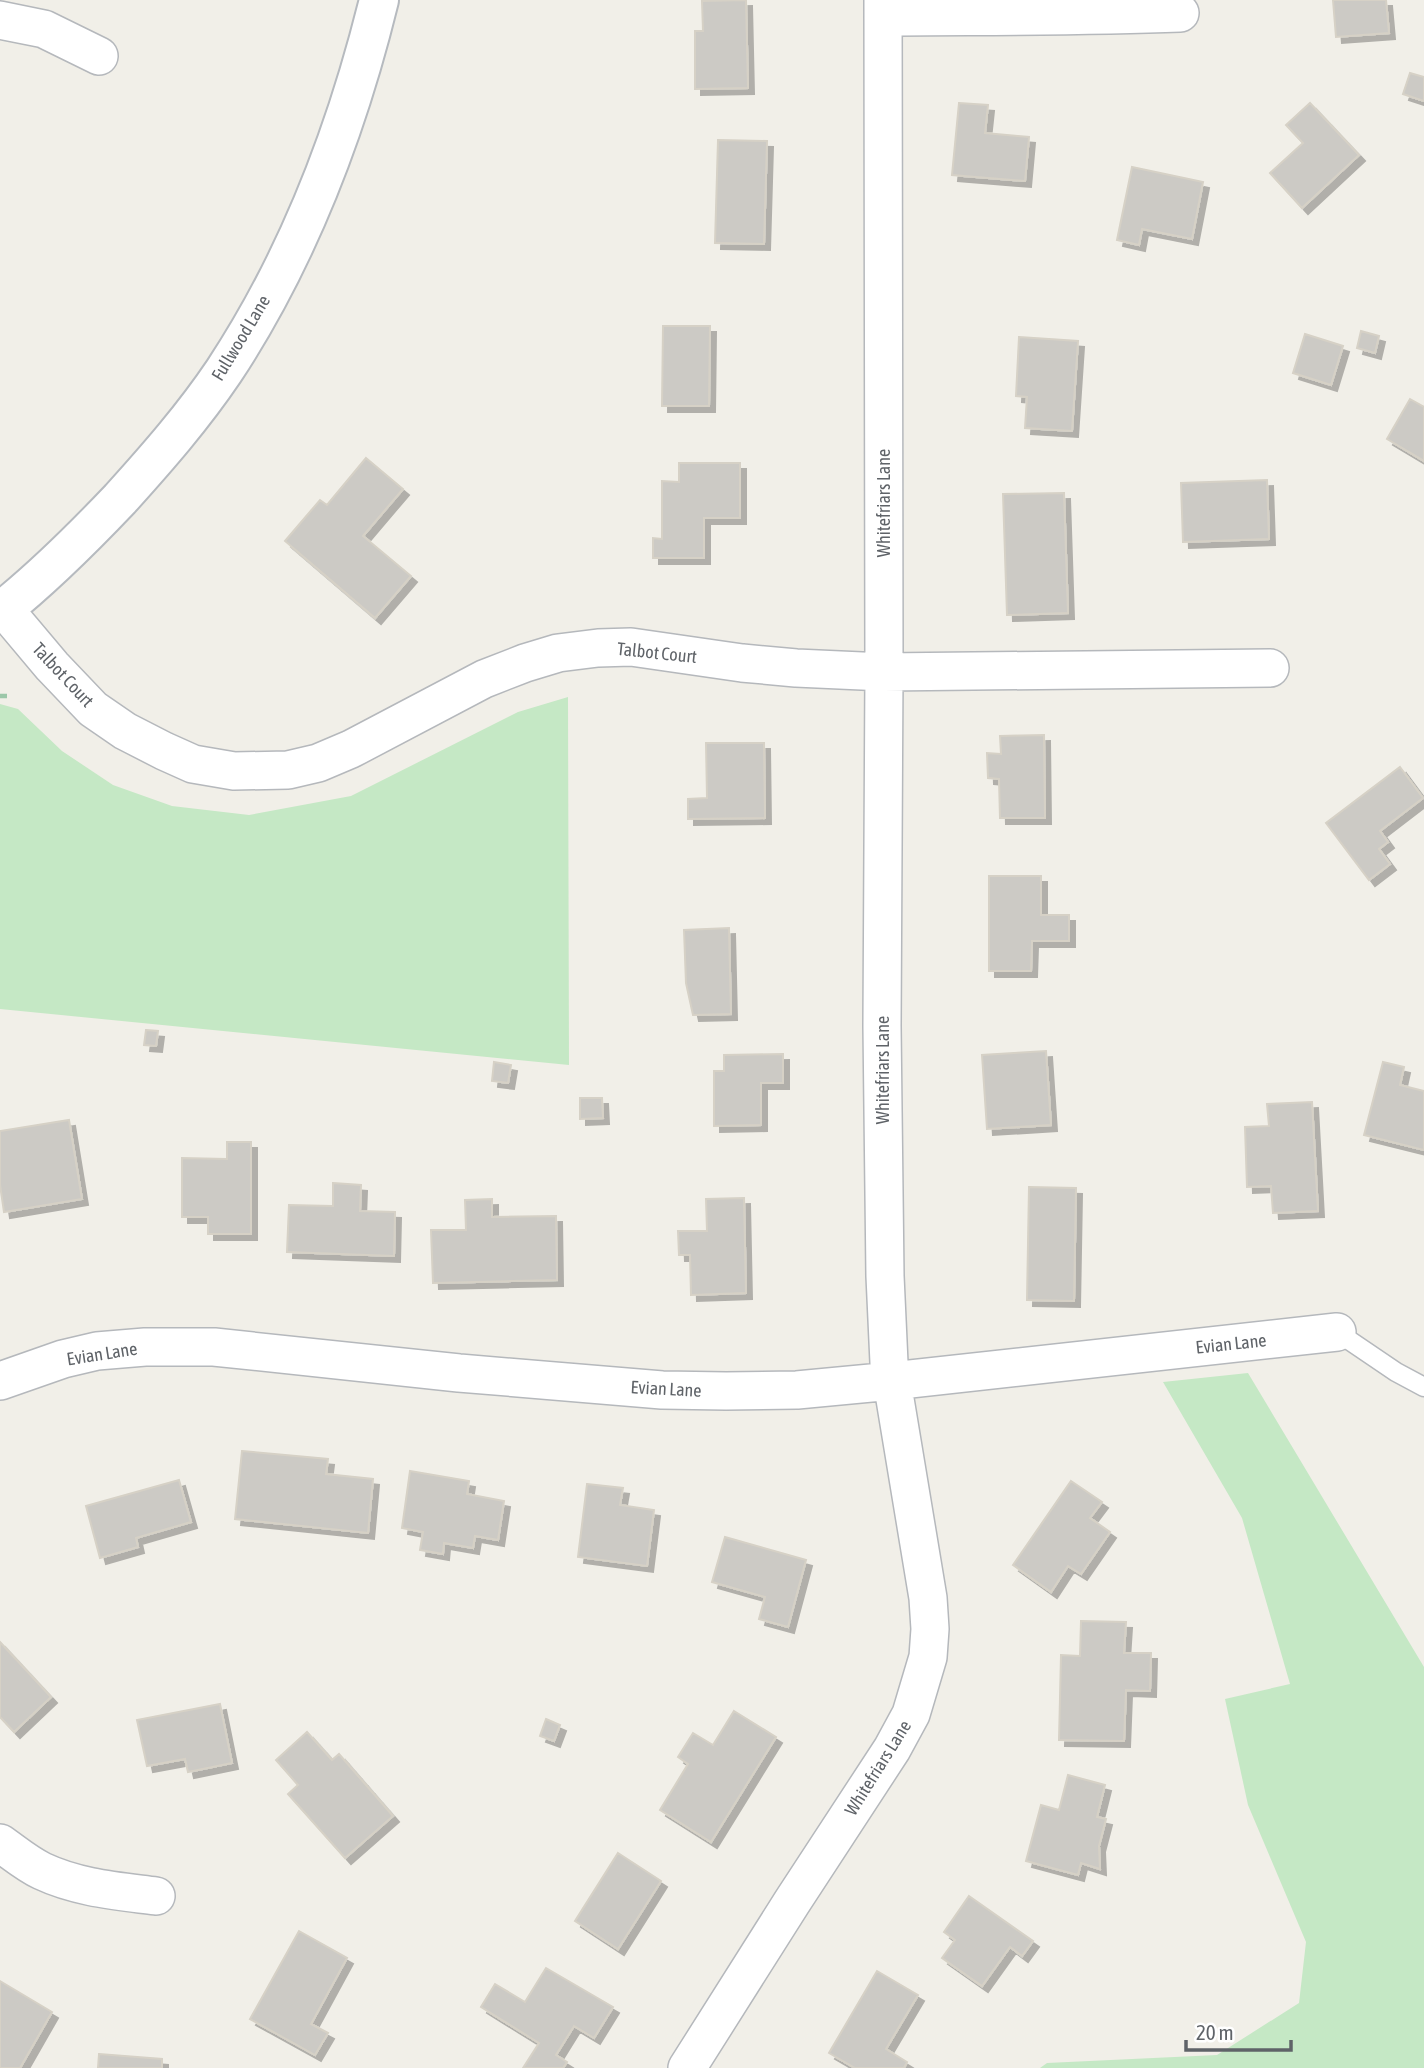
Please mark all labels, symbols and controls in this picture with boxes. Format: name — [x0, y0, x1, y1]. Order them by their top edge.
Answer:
street label: Fullwood Lane — [207, 291, 274, 384]
street label: Whitefriars Lane — [873, 449, 894, 557]
street label: Talbot Court — [28, 638, 98, 711]
street label: Talbot Court — [616, 638, 698, 667]
street label: Whitefriars Lane — [872, 1016, 893, 1124]
street label: Evian Lane — [1195, 1329, 1267, 1358]
street label: Evian Lane — [65, 1338, 139, 1369]
street label: Evian Lane — [630, 1376, 702, 1401]
street label: Whitefriars Lane — [840, 1716, 915, 1819]
scale bar — [1186, 2008, 1291, 2052]
text: 20 m — [1196, 2020, 1234, 2044]

